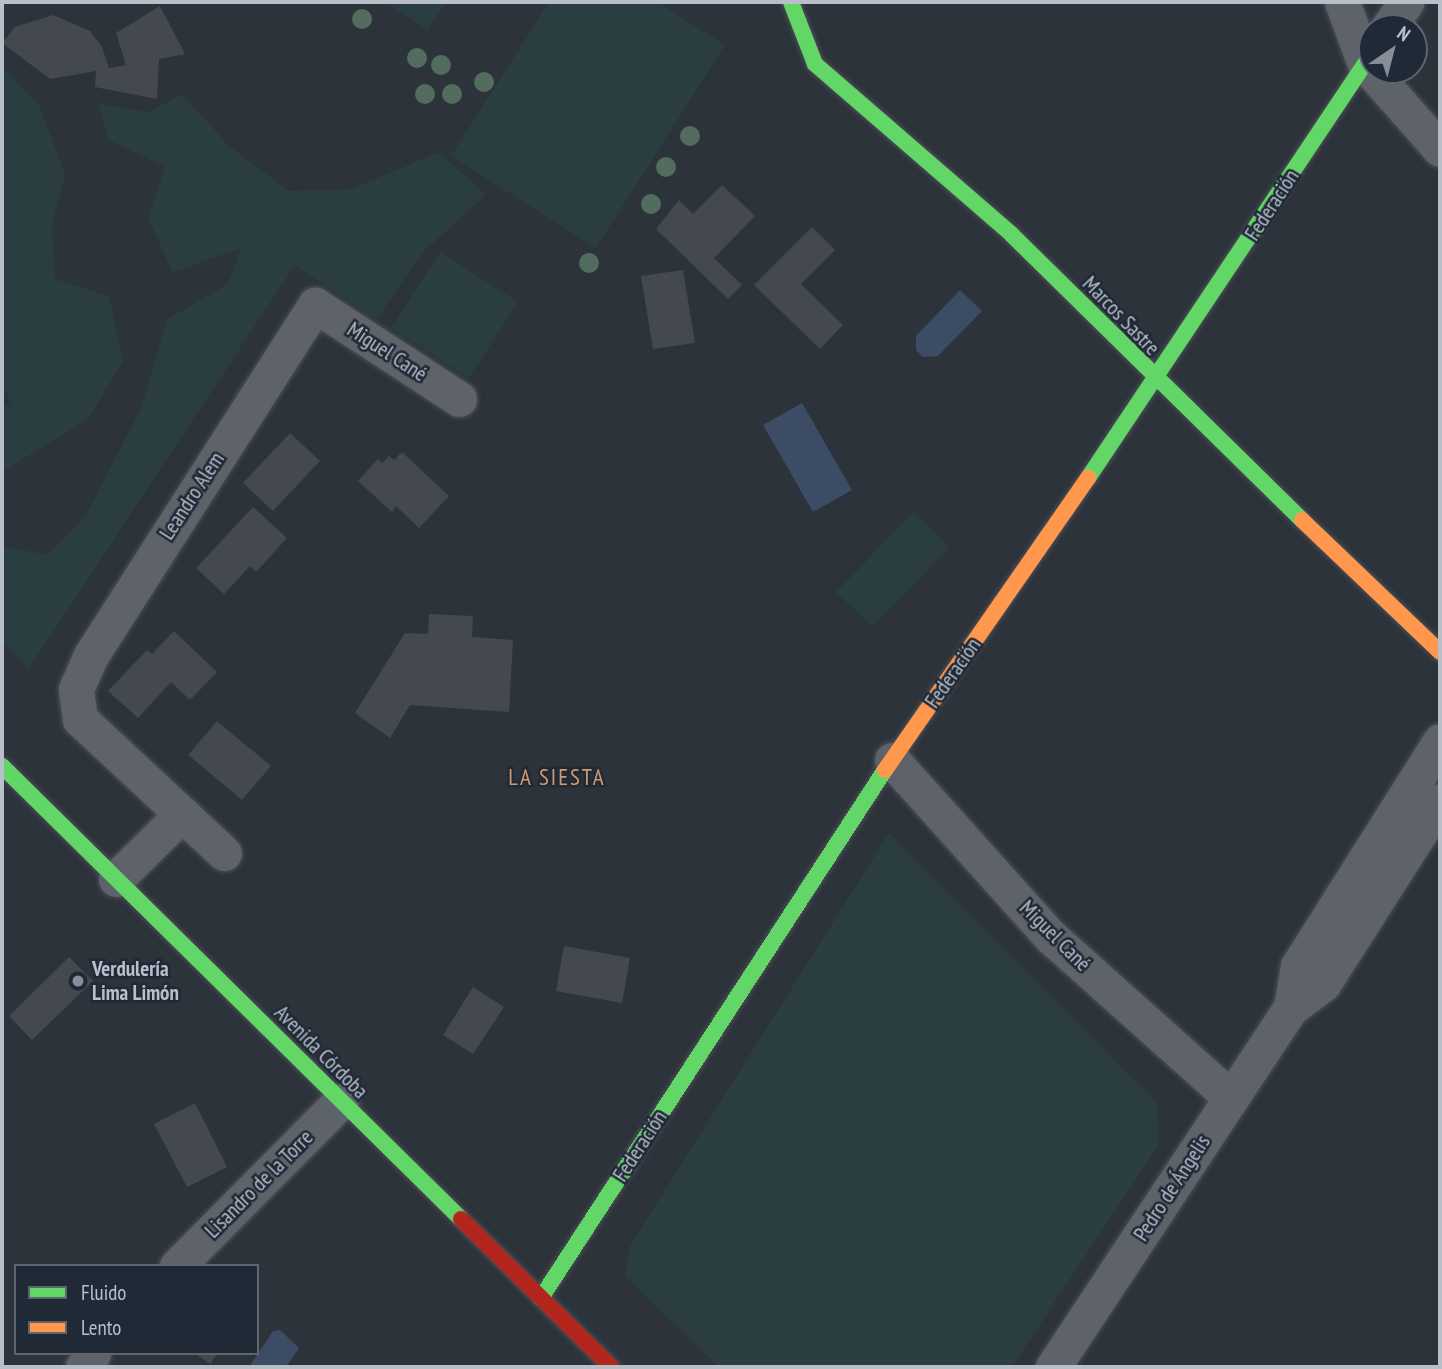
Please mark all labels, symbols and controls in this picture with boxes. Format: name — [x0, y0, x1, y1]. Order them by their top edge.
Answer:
north arrow — [1358, 14, 1428, 84]
text: N — [1393, 21, 1415, 46]
street label: Federación — [1240, 165, 1304, 245]
street label: Marcos Sastre — [1077, 271, 1165, 361]
street label: Miguel Cané — [342, 317, 432, 387]
street label: Leandro Alem — [154, 447, 230, 545]
street label: Federación — [920, 633, 986, 713]
district label: LA SIESTA — [509, 763, 605, 791]
street label: Miguel Cané — [1014, 895, 1096, 977]
place label: Verdulería Lima Limón — [92, 956, 179, 1006]
marker: Verdulería Lima Limón — [70, 973, 86, 989]
street label: Avenida Córdoba — [269, 1000, 373, 1104]
street label: Federación — [608, 1106, 672, 1186]
street label: Lisandro de la Torre — [200, 1125, 318, 1243]
street label: Pedro de Ángelis — [1128, 1130, 1216, 1246]
legend — [14, 1264, 259, 1355]
text: Fluido — [81, 1279, 126, 1306]
text: Lento — [81, 1314, 121, 1341]

